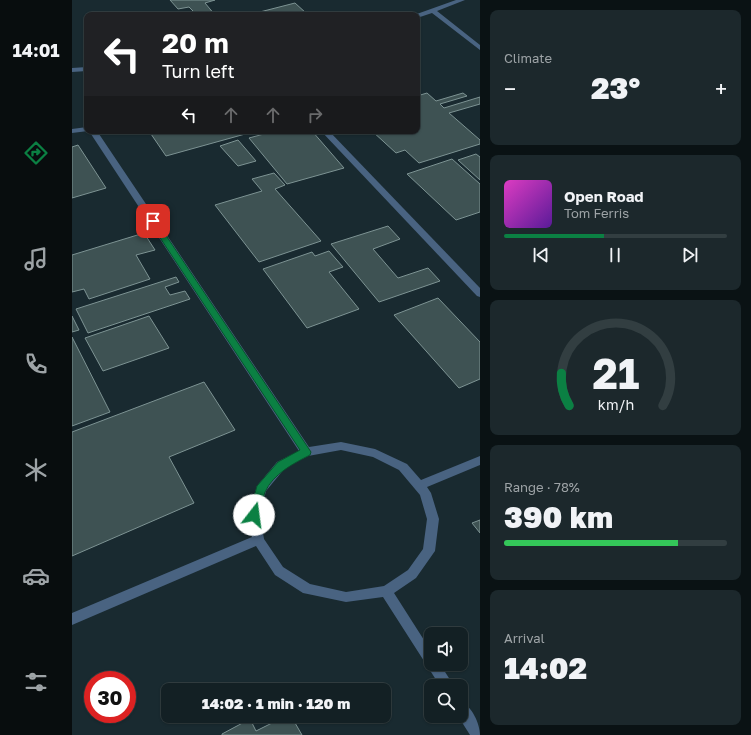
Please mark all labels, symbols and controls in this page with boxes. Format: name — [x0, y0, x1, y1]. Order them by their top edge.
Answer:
text: 20 m — [162, 26, 229, 59]
icon: left — [96, 28, 148, 80]
text: 14:01 — [12, 39, 60, 61]
text: Climate — [504, 50, 552, 66]
text: Turn left — [162, 60, 235, 82]
text: 23° — [591, 70, 640, 106]
text: − — [504, 75, 516, 102]
text: + — [715, 75, 727, 102]
icon: left — [178, 104, 200, 126]
icon: ahead — [220, 104, 242, 126]
icon: ahead — [262, 104, 284, 126]
icon: right — [304, 104, 326, 126]
icon: directions — [22, 139, 50, 167]
text: Open Road — [564, 187, 644, 205]
pin — [136, 204, 170, 238]
text: Tom Ferris — [564, 205, 629, 221]
icon: arrive — [142, 210, 164, 232]
icon: previous — [530, 244, 552, 266]
icon: pause — [604, 244, 626, 266]
icon: next — [679, 244, 701, 266]
icon: music — [22, 245, 50, 273]
text: 21 — [592, 347, 639, 397]
icon: phone — [22, 350, 50, 378]
text: km/h — [597, 395, 634, 412]
icon: climate — [22, 456, 50, 484]
text: Range · 78% — [504, 479, 580, 495]
position arrow — [233, 494, 275, 536]
text: 390 km — [504, 499, 613, 535]
icon: car — [22, 562, 50, 590]
map controls — [424, 627, 468, 723]
button: sound — [424, 627, 468, 671]
text: Arrival — [504, 630, 545, 646]
text: 14:02 — [504, 650, 587, 686]
icon: filters — [22, 668, 50, 696]
speed limit sign: 30 — [84, 671, 136, 723]
button: search — [424, 679, 468, 723]
text: 14:02 · 1 min · 120 m — [202, 694, 350, 712]

